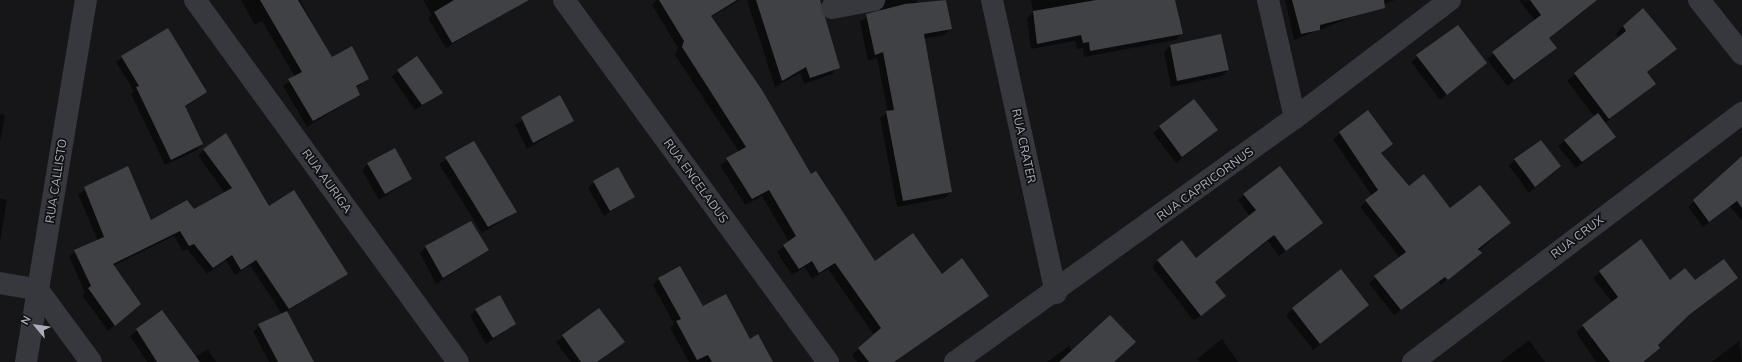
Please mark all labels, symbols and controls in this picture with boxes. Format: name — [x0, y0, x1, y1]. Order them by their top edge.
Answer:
street label: RUA CRATER — [1009, 107, 1039, 185]
street label: RUA ENCELADUS — [661, 136, 731, 226]
street label: RUA CALLISTO — [42, 138, 70, 224]
street label: RUA CAPRICORNUS — [1154, 144, 1256, 224]
street label: RUA AURIGA — [299, 146, 355, 216]
street label: RUA CRUX — [1548, 213, 1606, 261]
north arrow — [16, 306, 56, 346]
text: N — [17, 313, 34, 327]

